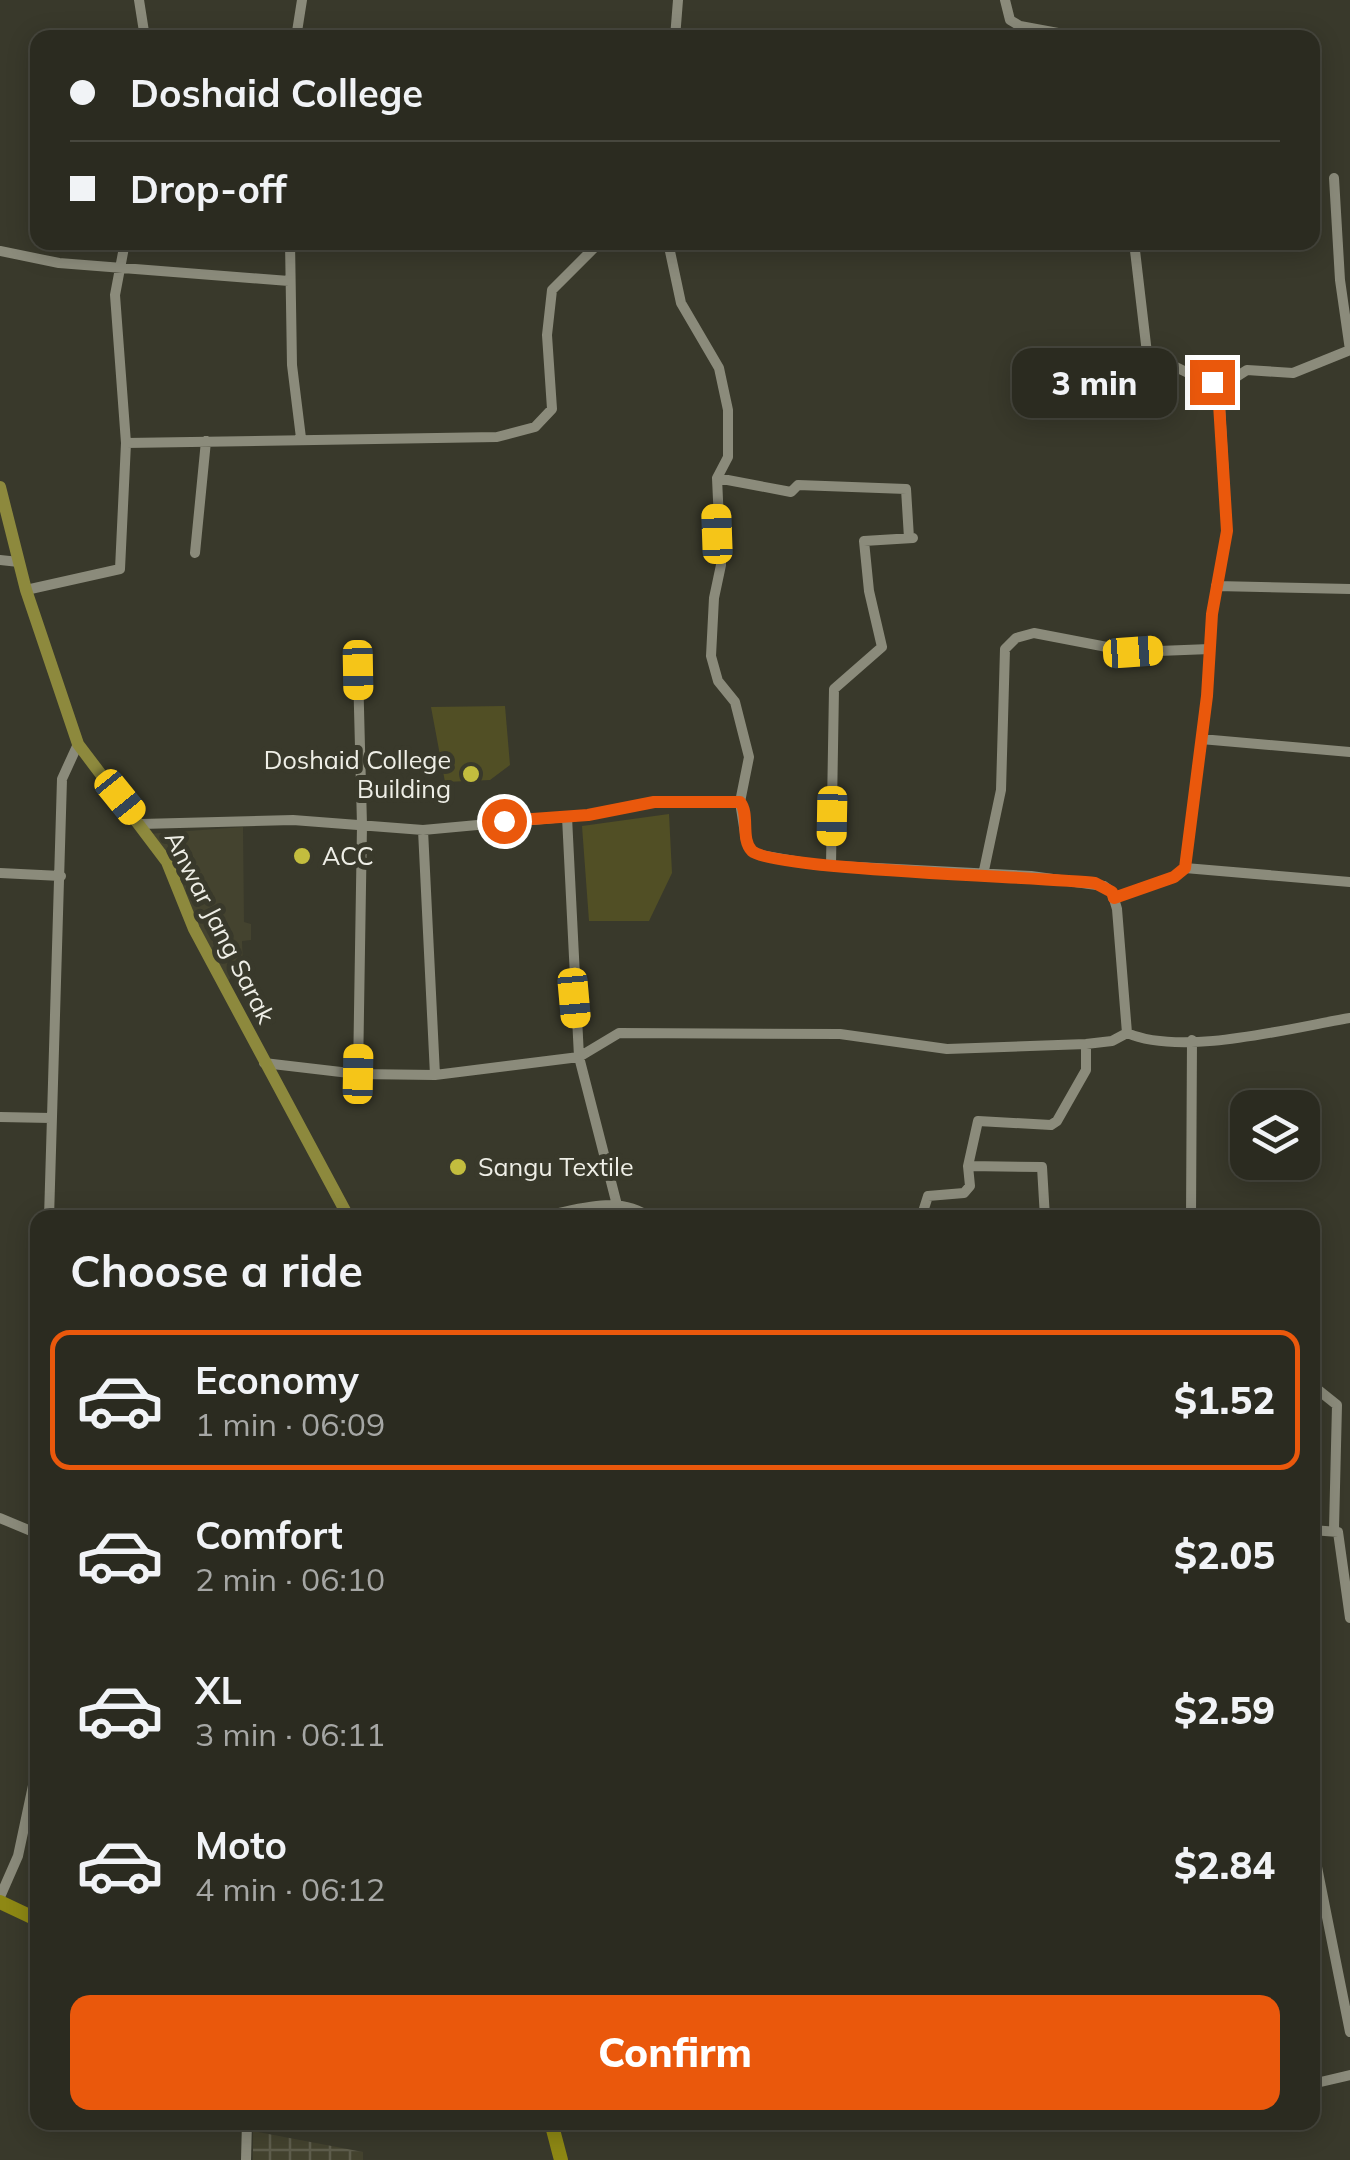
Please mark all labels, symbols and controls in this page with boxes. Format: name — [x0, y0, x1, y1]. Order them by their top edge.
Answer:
text: Doshaid College — [130, 69, 423, 117]
text: Drop-off — [130, 165, 287, 213]
callout: 3 min — [1012, 347, 1177, 417]
route end — [1190, 360, 1235, 405]
text: 3 min — [1052, 363, 1137, 403]
car — [701, 503, 733, 565]
car — [1102, 635, 1164, 669]
car — [342, 640, 374, 700]
place label: Doshaid College Building — [264, 744, 451, 804]
marker: Doshaid College Building — [460, 763, 482, 785]
car — [89, 764, 151, 830]
car — [816, 786, 848, 846]
route start — [482, 799, 527, 844]
street label: Anwar Jang Sarak — [159, 825, 283, 1029]
place label: ACC — [322, 840, 374, 871]
marker: ACC — [291, 845, 313, 867]
car — [556, 967, 592, 1029]
car — [342, 1044, 374, 1104]
map controls — [1230, 1090, 1320, 1180]
button: layers — [1230, 1090, 1320, 1180]
place label: Sangu Textile — [478, 1151, 634, 1182]
marker: Sangu Textile — [447, 1156, 469, 1178]
text: Choose a ride — [70, 1242, 363, 1298]
icon: car — [75, 1355, 165, 1445]
text: Economy — [195, 1356, 359, 1404]
text: $1.52 — [1174, 1376, 1275, 1424]
text: 1 min · 06:09 — [195, 1404, 385, 1444]
icon: car — [75, 1510, 165, 1600]
text: Comfort — [195, 1511, 343, 1559]
text: $2.05 — [1174, 1531, 1275, 1579]
text: 2 min · 06:10 — [195, 1559, 385, 1599]
icon: car — [75, 1665, 165, 1755]
text: XL — [195, 1666, 242, 1714]
text: $2.59 — [1174, 1686, 1275, 1734]
text: 3 min · 06:11 — [195, 1714, 385, 1754]
icon: car — [75, 1820, 165, 1910]
text: Moto — [195, 1821, 287, 1869]
text: $2.84 — [1174, 1841, 1275, 1889]
text: 4 min · 06:12 — [195, 1869, 385, 1909]
button: Confirm — [70, 1995, 1280, 2110]

